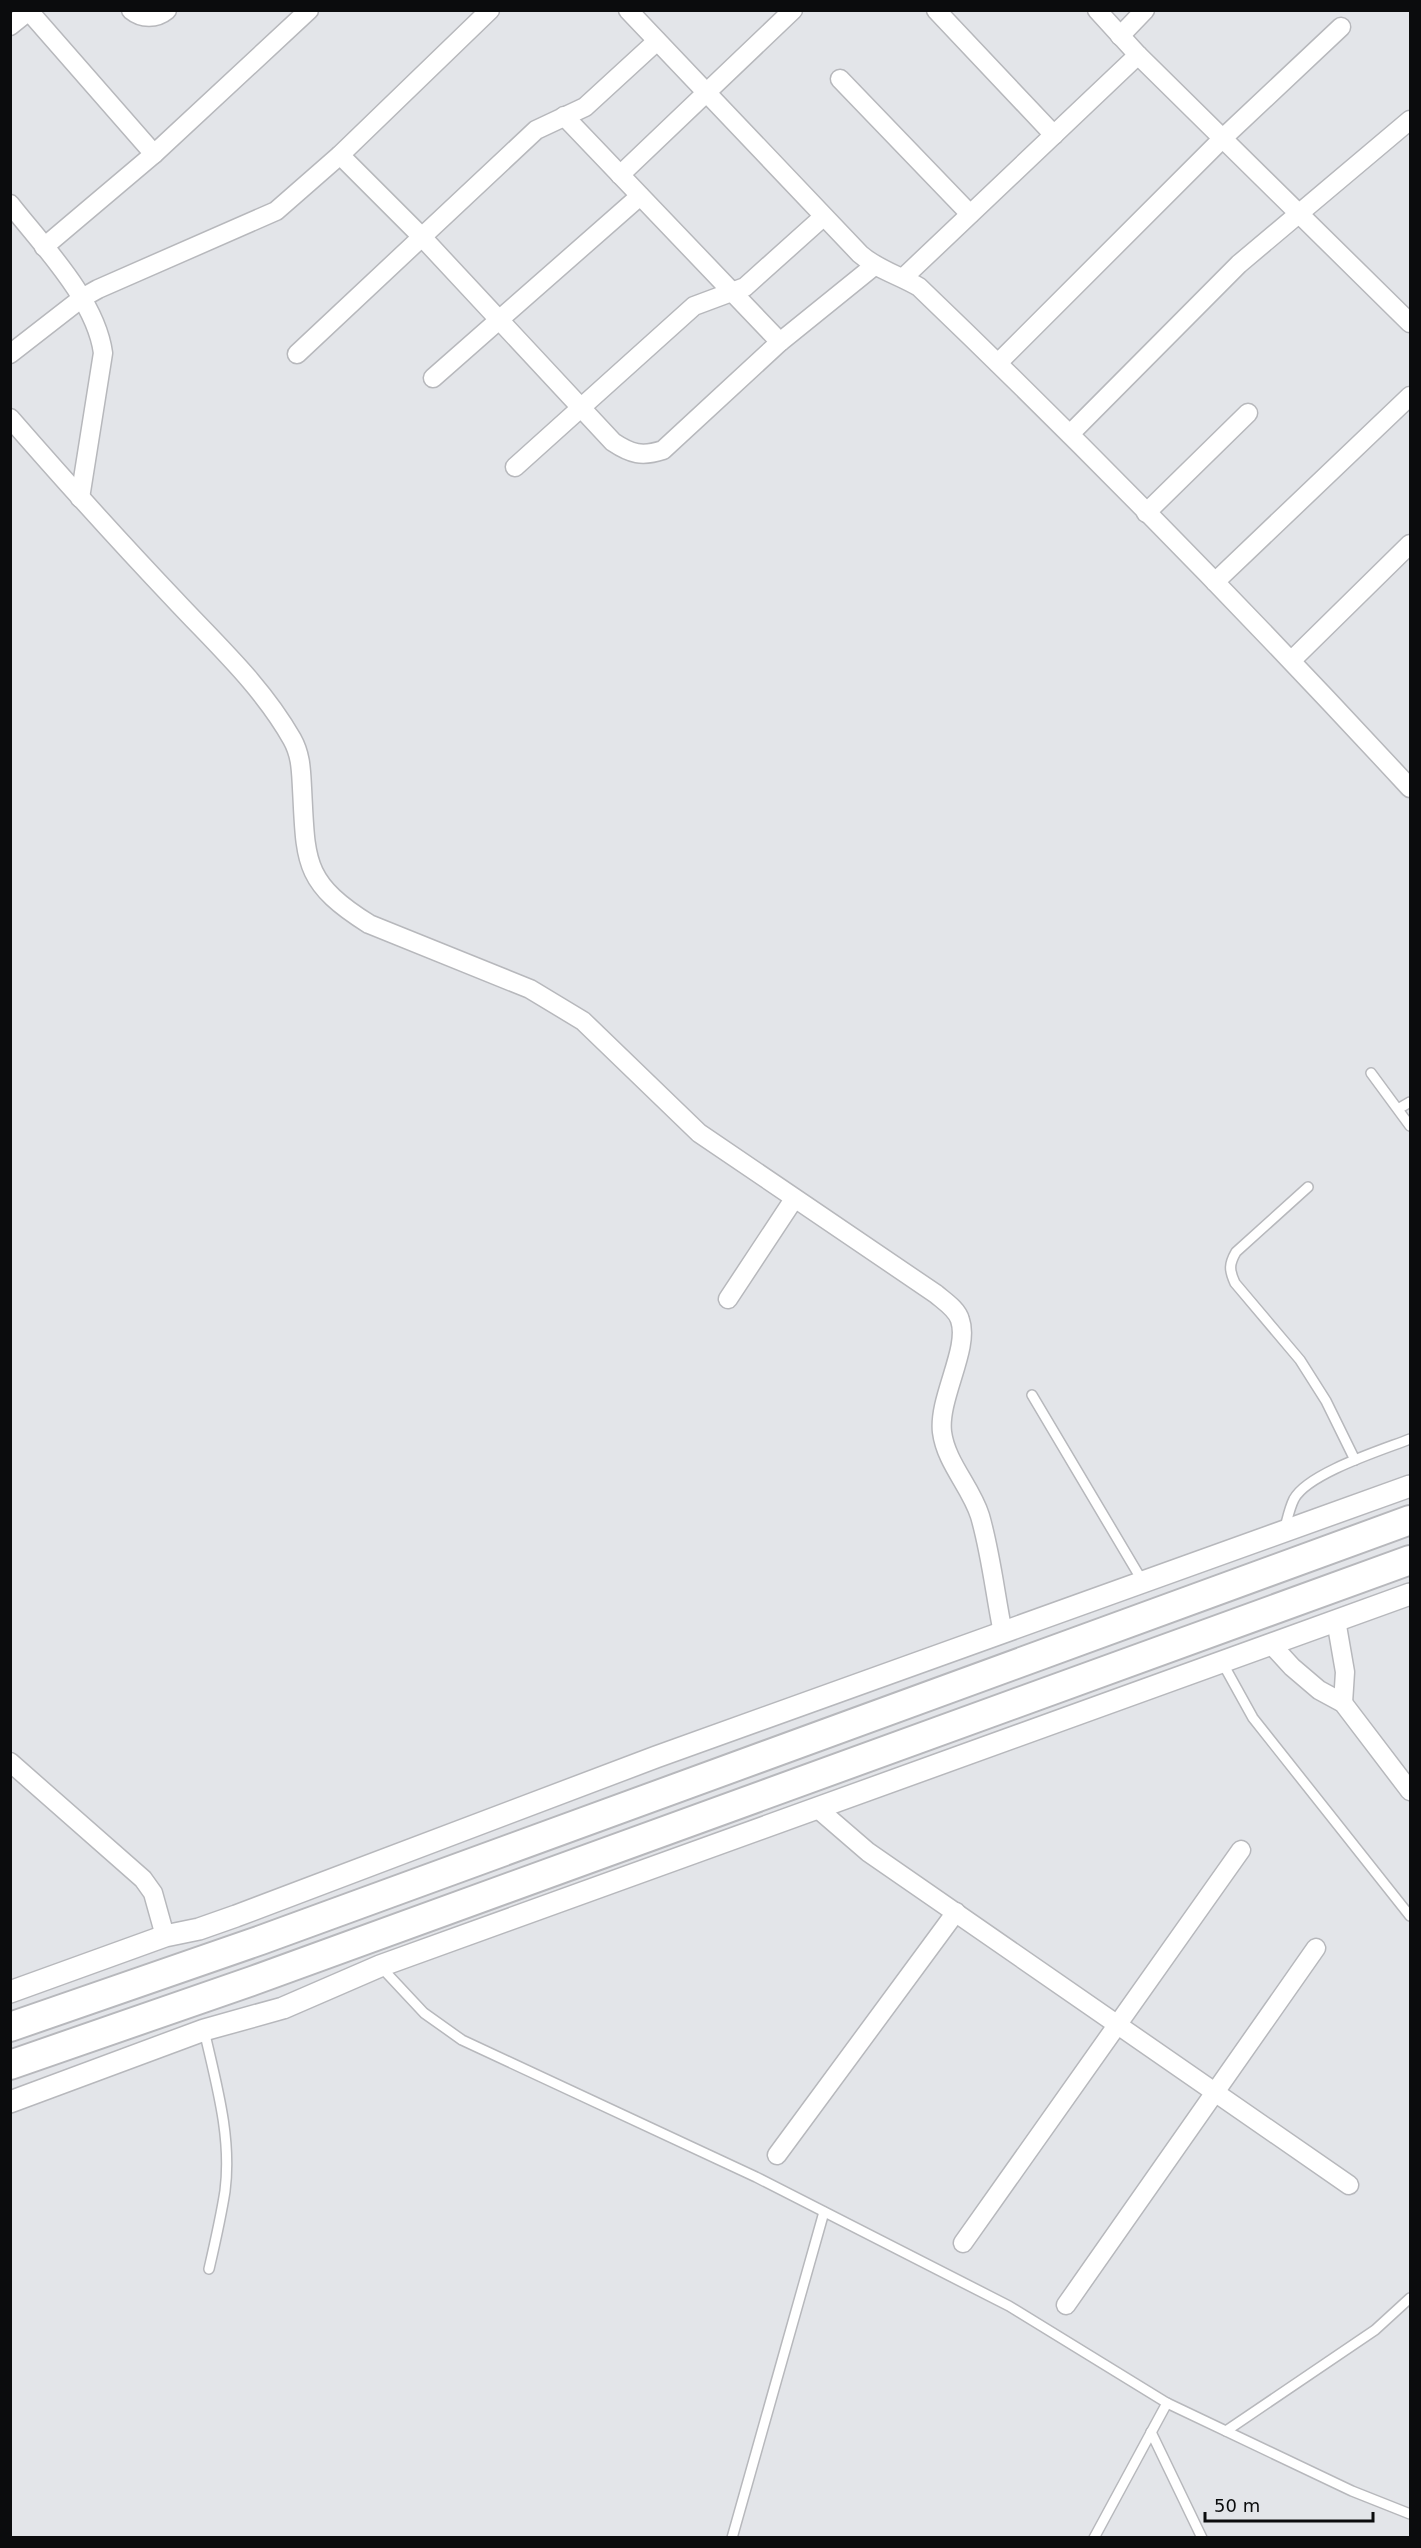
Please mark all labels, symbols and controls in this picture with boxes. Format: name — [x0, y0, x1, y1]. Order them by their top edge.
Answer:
scale bar — [1205, 2485, 1373, 2523]
text: 50 m — [1214, 2495, 1260, 2516]

